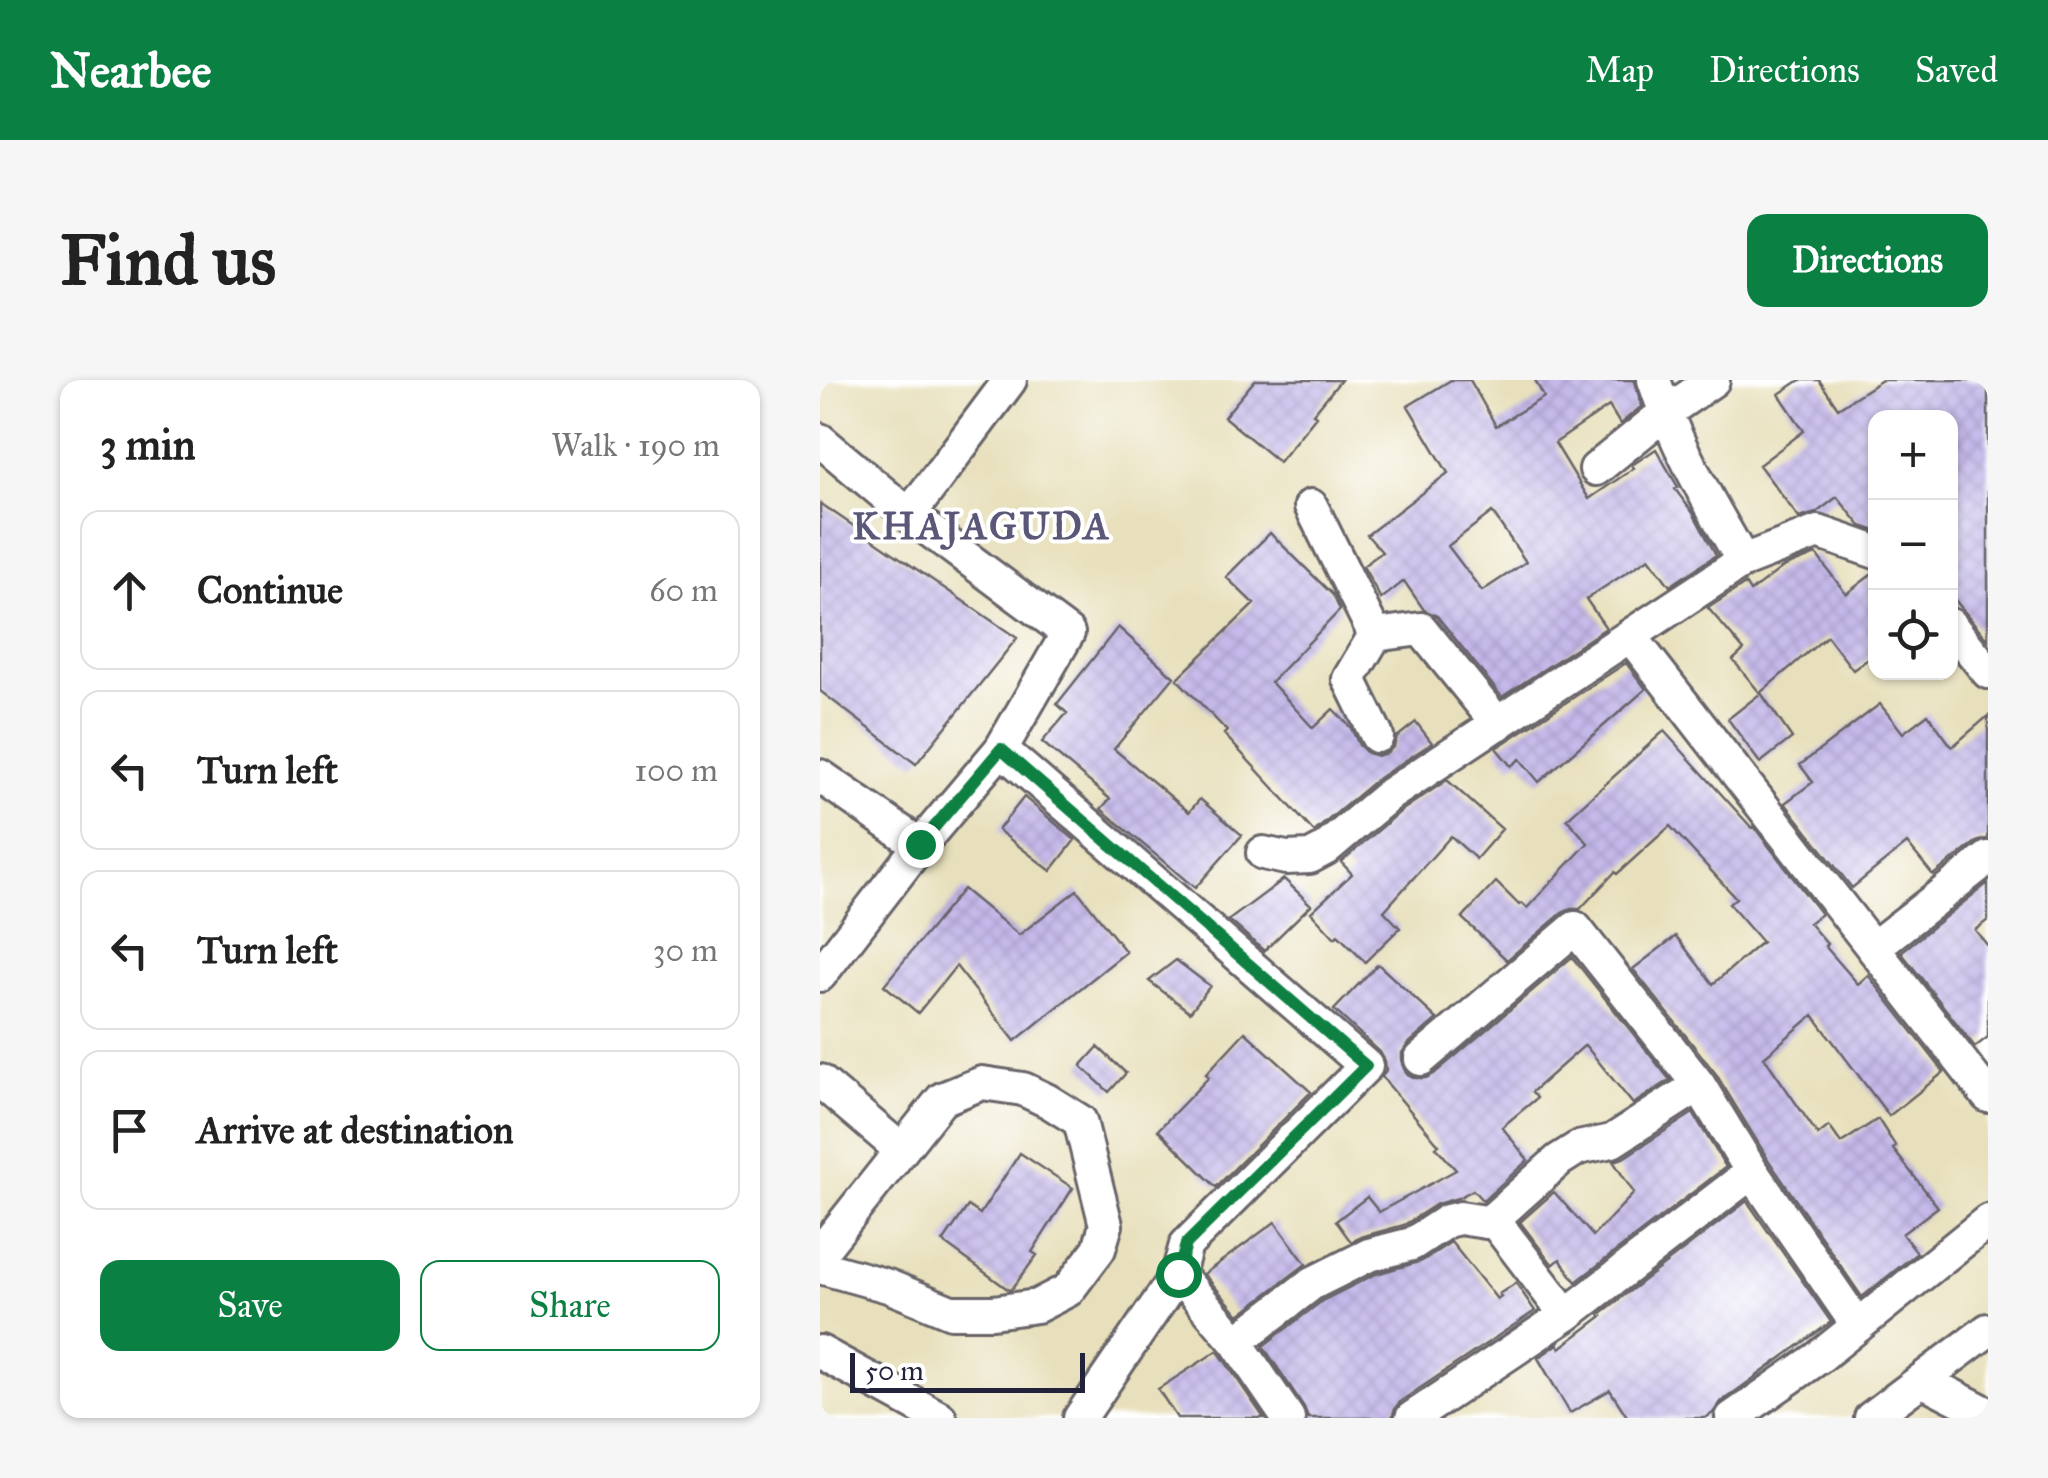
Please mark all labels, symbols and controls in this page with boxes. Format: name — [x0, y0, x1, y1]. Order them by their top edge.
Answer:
text: Nearbee — [50, 41, 211, 100]
text: Map — [1586, 49, 1654, 92]
text: Directions — [1709, 49, 1860, 92]
text: Saved — [1915, 49, 1998, 92]
button: Directions — [1747, 214, 1988, 307]
text: Find us — [60, 218, 276, 303]
map controls — [1868, 410, 1958, 680]
button: + — [1868, 410, 1958, 500]
text: 3 min — [100, 419, 195, 471]
text: Walk · 190 m — [551, 426, 720, 465]
button: − — [1868, 500, 1958, 590]
district label: KHAJAGUDA — [852, 503, 1112, 550]
icon: ahead — [102, 563, 157, 618]
text: Continue — [197, 567, 343, 613]
text: 60 m — [649, 571, 718, 610]
button: locate — [1868, 590, 1958, 680]
icon: left — [102, 743, 157, 798]
text: Turn left — [197, 747, 338, 793]
text: 100 m — [634, 751, 718, 790]
route end — [898, 822, 944, 868]
icon: left — [102, 923, 157, 978]
text: Turn left — [197, 927, 338, 973]
text: 30 m — [653, 931, 718, 970]
icon: arrive — [102, 1103, 157, 1158]
text: Arrive at destination — [197, 1107, 514, 1153]
route start — [1156, 1252, 1202, 1298]
button: Save — [100, 1260, 400, 1351]
button: Share — [420, 1260, 720, 1351]
scale bar — [850, 1348, 1085, 1393]
text: 50 m — [865, 1353, 924, 1388]

